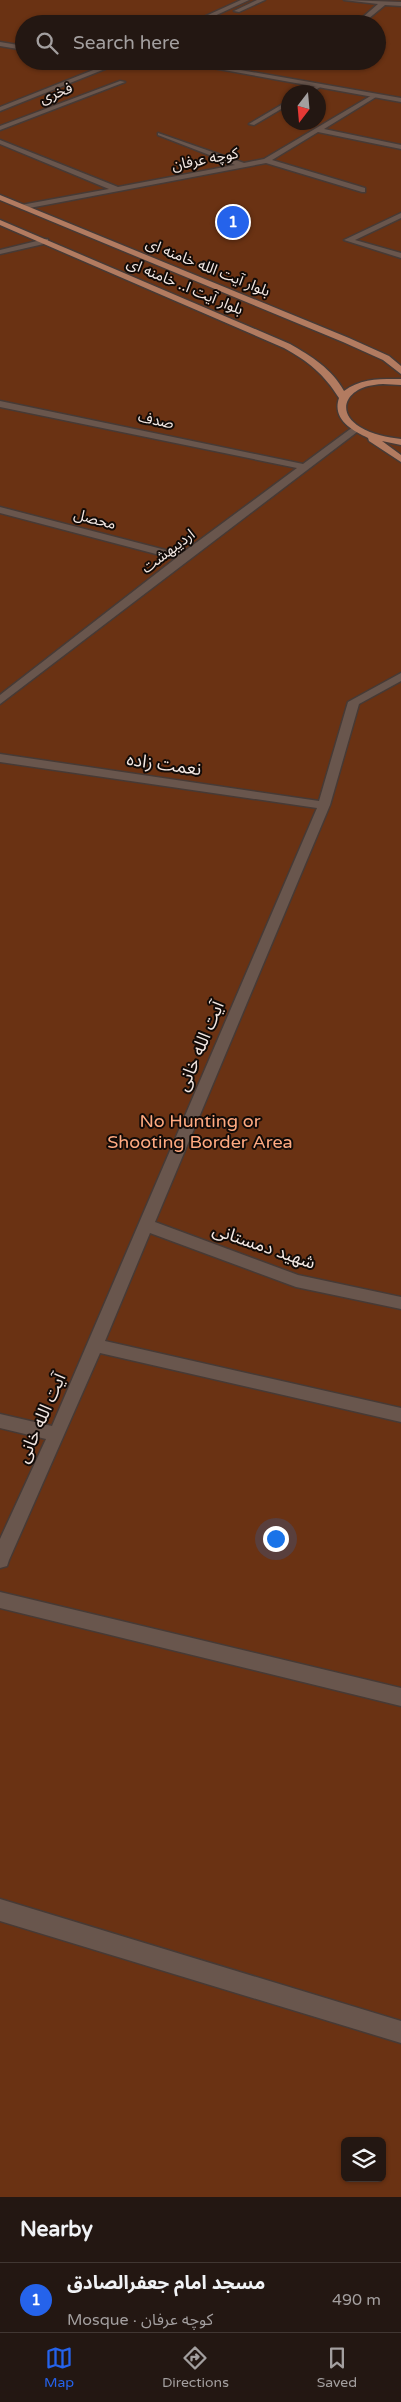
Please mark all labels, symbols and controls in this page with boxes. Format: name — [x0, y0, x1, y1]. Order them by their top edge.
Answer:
search box — [15, 15, 386, 70]
icon: search — [33, 29, 61, 57]
text: Search here — [73, 32, 180, 54]
street label: فخری — [37, 78, 75, 107]
north arrow — [281, 85, 326, 130]
street label: کوچه عرفان — [170, 144, 241, 175]
pin: 1 — [217, 203, 249, 241]
street label: بلوار آیت الله خامنه ای — [143, 234, 273, 300]
street label: بلوار آیت ا.. خامنه ای — [124, 253, 246, 319]
street label: صدف — [136, 407, 176, 433]
street label: محصل — [72, 505, 118, 533]
street label: اردیبهشت — [138, 525, 198, 577]
street label: نعمت زاده — [125, 748, 203, 780]
street label: آیت الله خانی — [171, 997, 229, 1094]
park label: No Hunting or Shooting Border Area — [107, 1110, 293, 1153]
street label: شهید دمستانی — [210, 1218, 318, 1274]
street label: آیت الله خانی — [11, 1369, 71, 1466]
your location — [263, 1526, 289, 1552]
map controls — [341, 2137, 386, 2182]
button: layers — [341, 2137, 386, 2182]
text: Nearby — [20, 2217, 93, 2242]
text: مسجد امام جعفرالصادق — [67, 2272, 265, 2294]
text: 1 — [31, 2290, 41, 2310]
text: 490 m — [332, 2290, 381, 2310]
text: Mosque · کوچه عرفان — [67, 2310, 213, 2330]
tab: Map — [44, 2344, 74, 2391]
tab: Directions — [162, 2344, 229, 2391]
tab: Saved — [317, 2344, 357, 2391]

